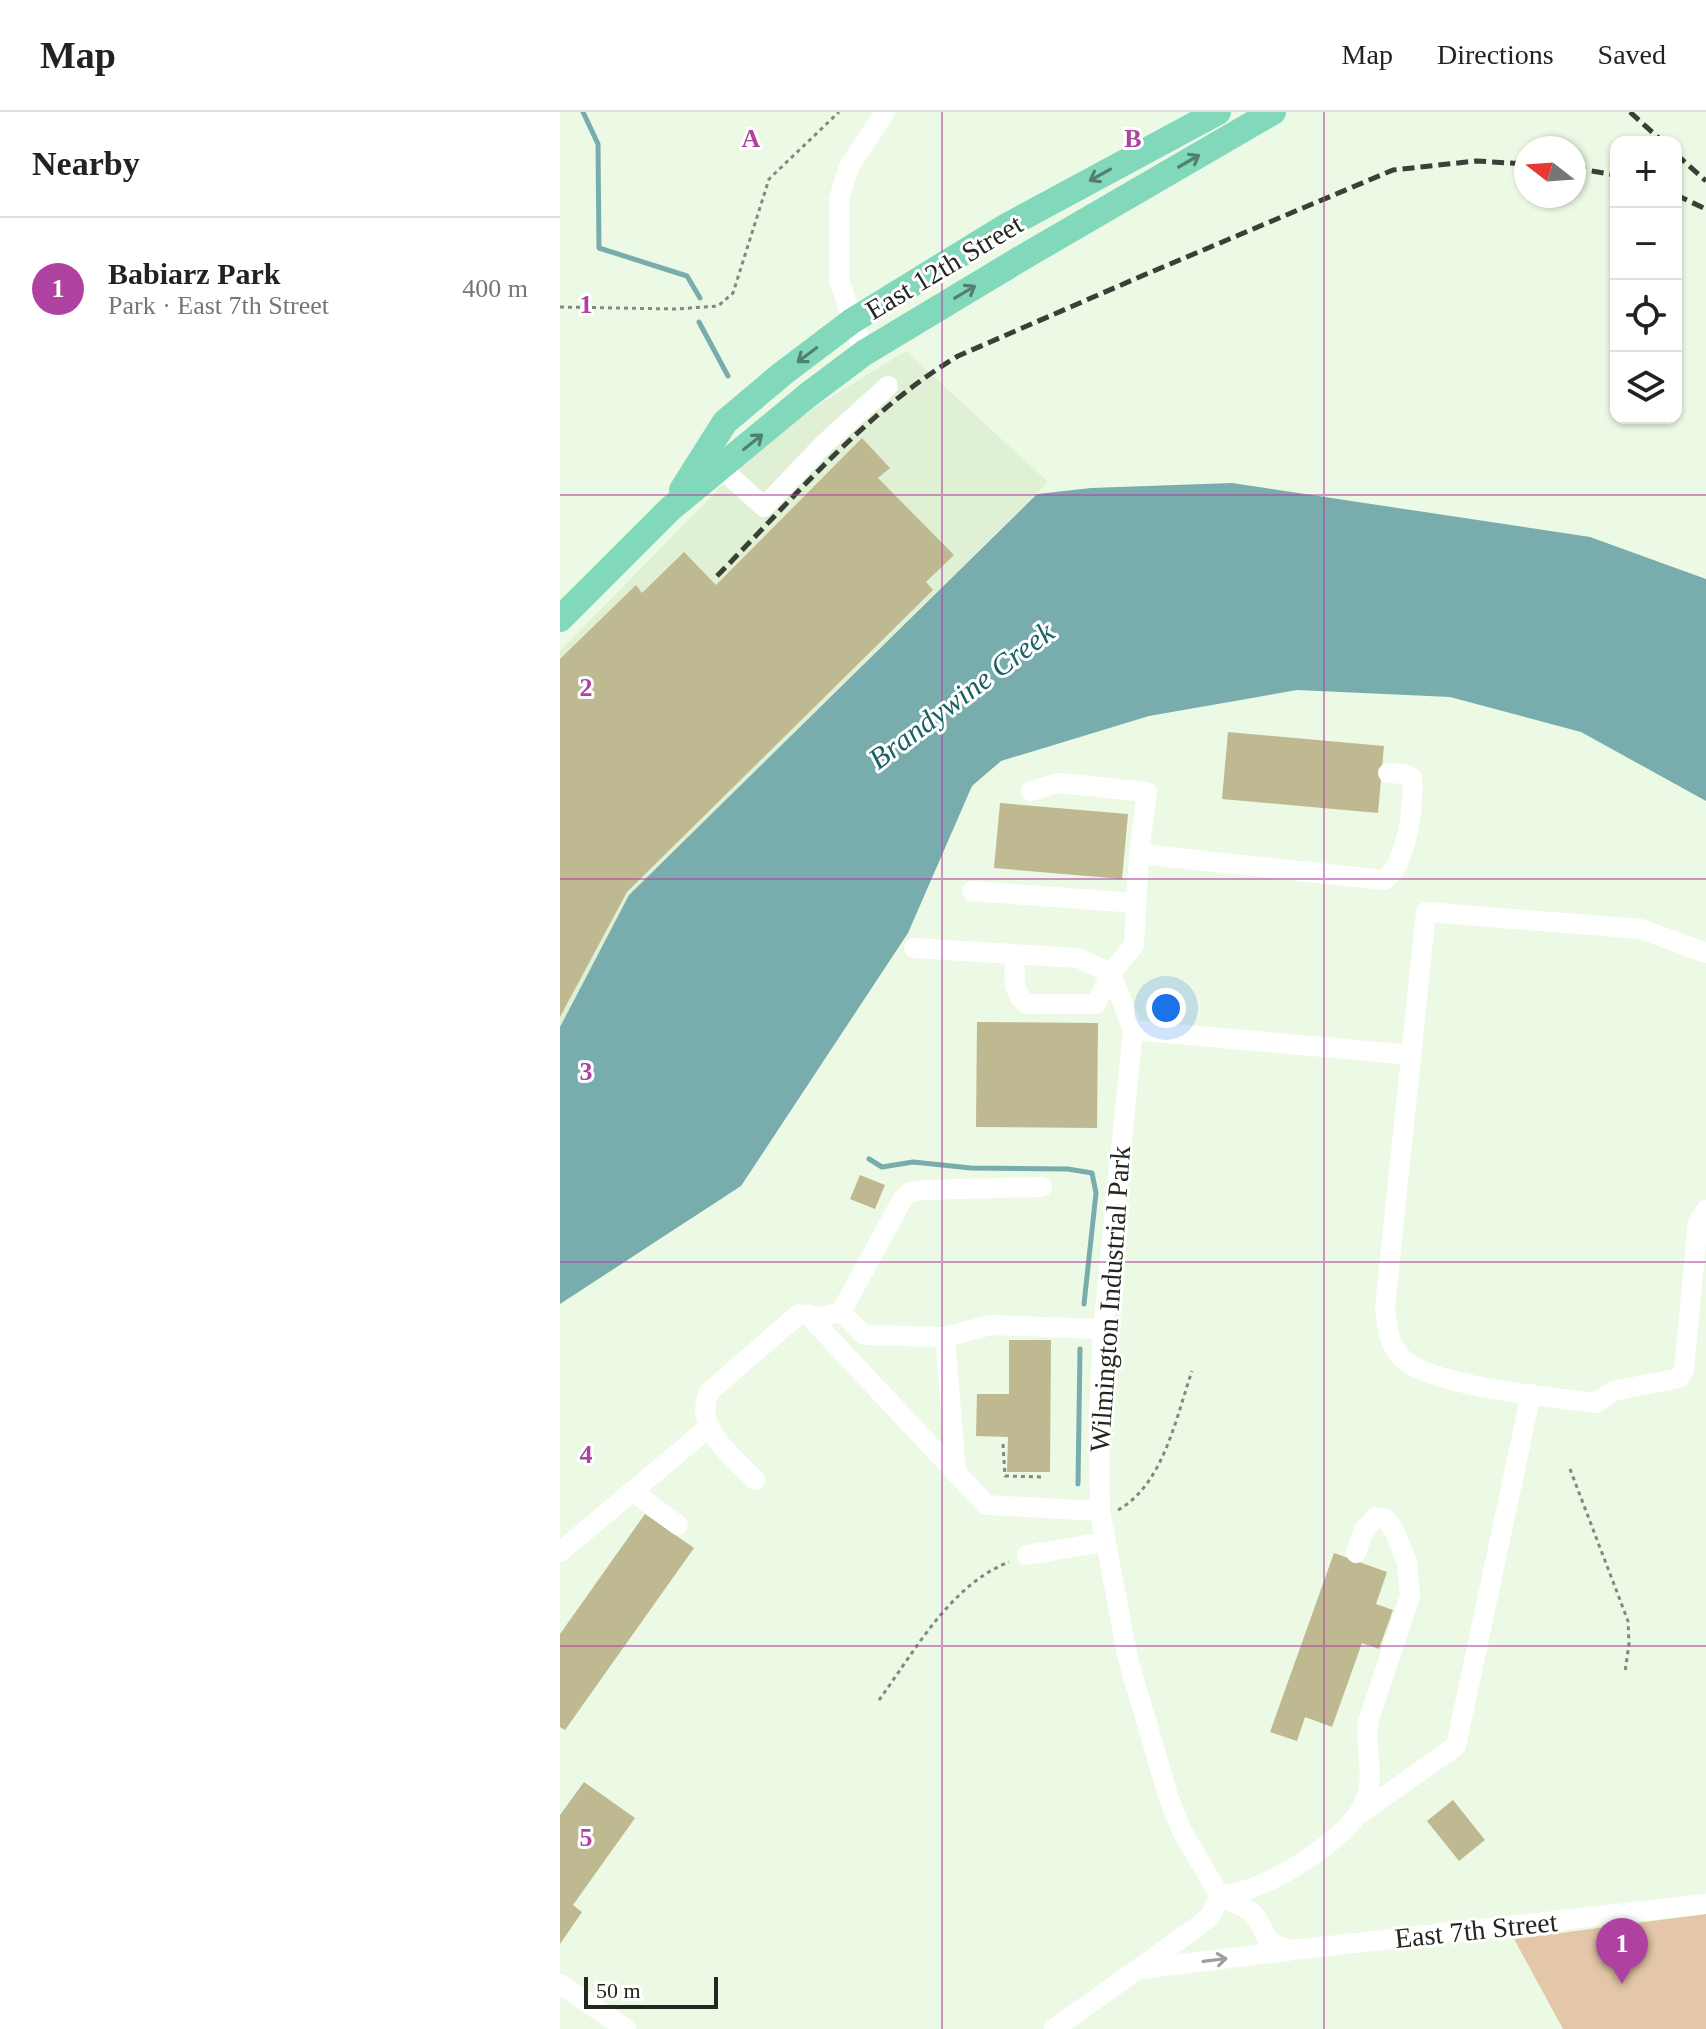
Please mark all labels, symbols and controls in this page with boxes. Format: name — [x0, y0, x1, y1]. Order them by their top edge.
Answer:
text: Map — [40, 34, 116, 76]
text: Map — [1342, 39, 1393, 70]
text: Directions — [1437, 39, 1554, 70]
text: Saved — [1598, 39, 1666, 70]
text: A — [742, 124, 761, 153]
text: B — [1124, 124, 1142, 153]
north arrow — [1514, 136, 1586, 208]
map controls — [1610, 136, 1682, 424]
button: + — [1610, 136, 1682, 208]
text: Nearby — [32, 145, 140, 182]
one-way arrow — [1177, 153, 1200, 169]
one-way arrow — [1089, 167, 1112, 183]
street label: East 12th Street — [860, 208, 1028, 326]
button: − — [1610, 208, 1682, 280]
text: Babiarz Park — [108, 257, 281, 290]
text: 1 — [52, 274, 65, 303]
text: 400 m — [462, 274, 528, 303]
button: locate — [1610, 280, 1682, 352]
one-way arrow — [953, 284, 976, 300]
text: 1 — [580, 290, 593, 319]
text: Park · East 7th Street — [108, 291, 329, 320]
one-way arrow — [797, 346, 818, 363]
button: layers — [1610, 352, 1682, 424]
one-way arrow — [742, 433, 763, 451]
water label: Brandywine Creek — [862, 614, 1061, 775]
text: 2 — [580, 673, 593, 702]
your location — [1146, 988, 1186, 1028]
text: 3 — [580, 1057, 593, 1086]
street label: Wilmington Industrial Park — [1084, 1145, 1136, 1453]
text: 4 — [580, 1440, 593, 1469]
text: 5 — [580, 1823, 593, 1852]
street label: East 7th Street — [1393, 1906, 1559, 1954]
pin: 1 — [1596, 1918, 1648, 1984]
one-way arrow — [1202, 1952, 1227, 1967]
scale bar — [584, 1973, 718, 2009]
text: 50 m — [596, 1978, 641, 2003]

